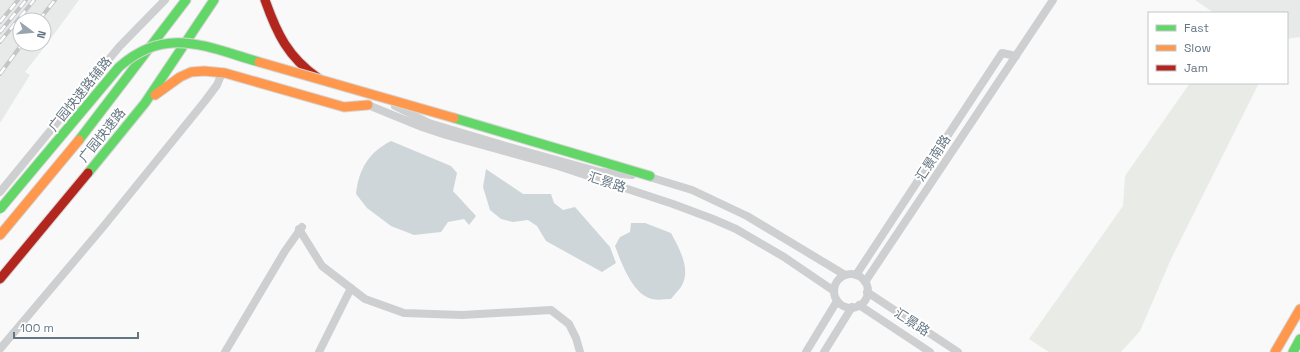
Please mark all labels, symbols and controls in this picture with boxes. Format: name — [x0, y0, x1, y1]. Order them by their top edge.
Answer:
north arrow — [12, 12, 52, 52]
legend — [1148, 12, 1288, 84]
text: Fast — [1184, 20, 1209, 36]
text: N — [34, 29, 49, 40]
text: Slow — [1184, 40, 1211, 56]
street label: 广园快速路辅路 — [45, 54, 115, 134]
text: Jam — [1184, 60, 1208, 76]
street label: 广园快速路 — [75, 105, 129, 165]
street label: 汇景南路 — [912, 132, 954, 184]
street label: 汇景路 — [586, 168, 628, 196]
street label: 汇景路 — [891, 304, 933, 340]
scale bar — [14, 314, 138, 340]
text: 100 m — [20, 320, 54, 336]

